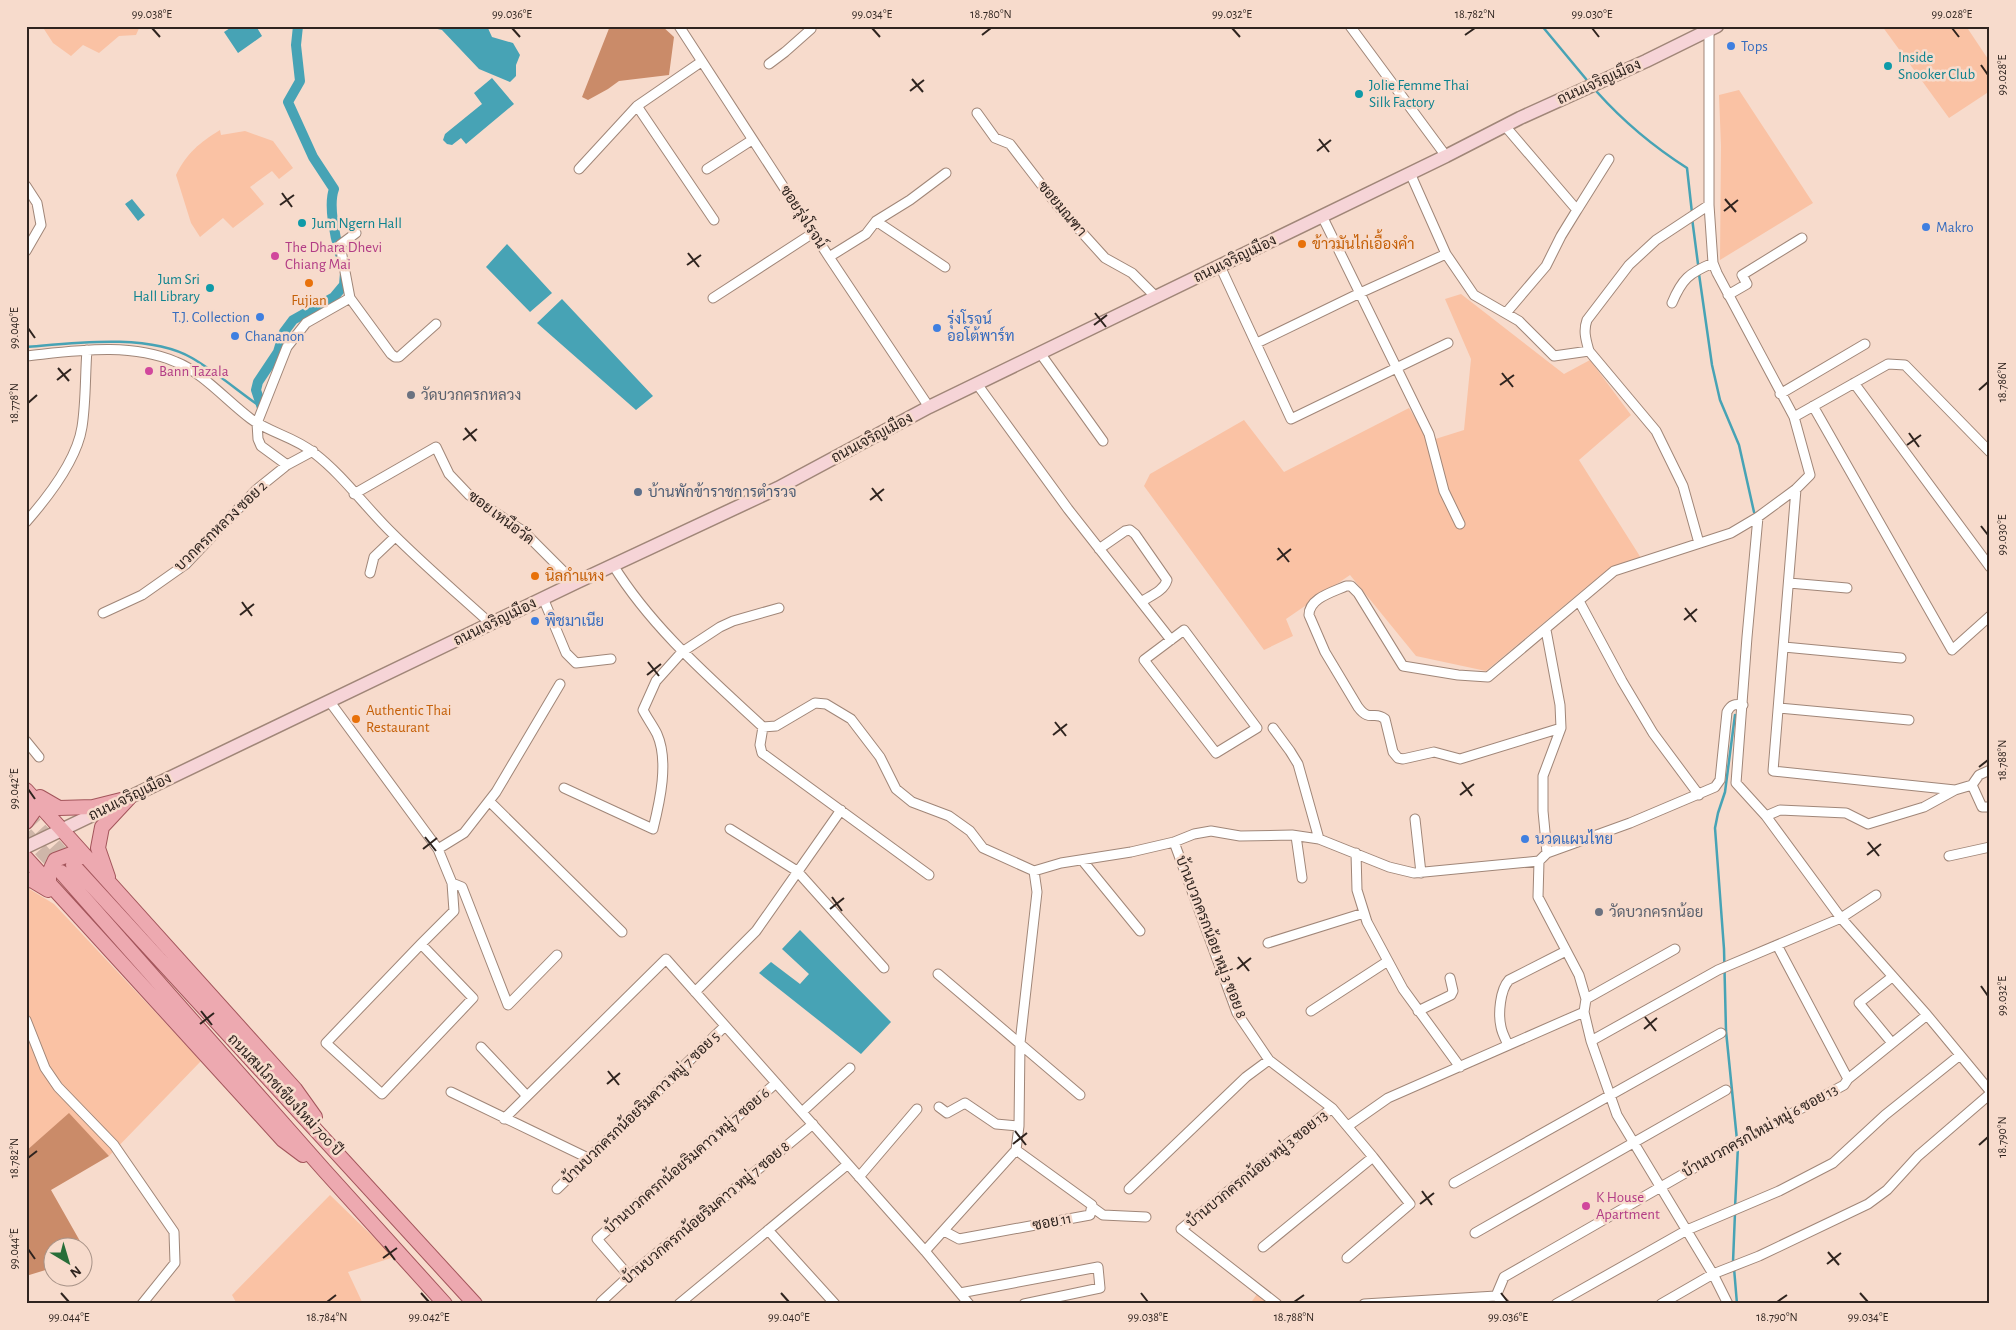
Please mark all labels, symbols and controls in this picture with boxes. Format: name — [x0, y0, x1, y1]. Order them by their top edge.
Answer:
text: 99.038°E — [132, 8, 172, 20]
text: 99.036°E — [492, 8, 532, 20]
text: 99.034°E — [852, 8, 892, 20]
text: 18.780°N — [970, 8, 1012, 20]
text: 99.032°E — [1212, 8, 1252, 20]
text: 18.782°N — [1455, 8, 1495, 20]
text: 99.030°E — [1572, 8, 1613, 20]
text: 99.028°E — [1932, 8, 1973, 20]
place label: Tops — [1741, 39, 1768, 54]
marker: Tops — [1725, 40, 1737, 52]
place label: Inside Snooker Club — [1898, 50, 1975, 82]
street label: ถนนเจริญเมือง — [1554, 54, 1644, 108]
text: 99.028°E — [1996, 54, 2008, 95]
marker: Inside Snooker Club — [1882, 60, 1894, 72]
place label: Jolie Femme Thai Silk Factory — [1369, 78, 1469, 110]
marker: Jolie Femme Thai Silk Factory — [1353, 88, 1365, 100]
street label: ซอยมณฑา — [1035, 179, 1089, 239]
street label: ซอยรุ่งโรจน์ — [775, 181, 831, 253]
place label: Jum Ngern Hall — [312, 216, 402, 231]
marker: Jum Ngern Hall — [296, 217, 308, 229]
place label: Makro — [1936, 220, 1974, 235]
marker: Makro — [1920, 221, 1932, 233]
place label: ข้าวมันไก่เอื้องคํา — [1312, 229, 1415, 252]
street label: ถนนเจริญเมือง — [1190, 230, 1279, 286]
marker: ข้าวมันไก่เอื้องคํา — [1296, 238, 1308, 250]
place label: The Dhara Dhevi Chiang Mai — [285, 240, 382, 272]
marker: The Dhara Dhevi Chiang Mai — [269, 250, 281, 262]
place label: Jum Sri Hall Library — [133, 272, 201, 304]
marker: Fujian — [303, 277, 315, 289]
marker: Jum Sri Hall Library — [204, 282, 216, 294]
place label: Fujian — [291, 293, 327, 308]
text: 99.040°E — [8, 307, 20, 349]
place label: รุ่งโรจน์ ออโต้พาร์ท — [947, 309, 1015, 344]
place label: T.J. Collection — [172, 310, 250, 325]
marker: T.J. Collection — [254, 311, 266, 323]
marker: รุ่งโรจน์ ออโต้พาร์ท — [931, 322, 943, 334]
place label: Chananon — [245, 329, 305, 344]
marker: Chananon — [229, 330, 241, 342]
text: 18.786°N — [1996, 362, 2008, 402]
place label: Bann Tazala — [159, 364, 229, 379]
marker: Bann Tazala — [143, 365, 155, 377]
text: 18.778°N — [8, 383, 20, 423]
place label: วัดบวกครกหลวง — [421, 386, 521, 403]
marker: วัดบวกครกหลวง — [405, 389, 417, 401]
street label: ถนนเจริญเมือง — [827, 408, 916, 467]
street label: บวกครกหลวง ซอย 2 — [172, 478, 270, 574]
place label: บ้านพักข้าราชการตำรวจ — [648, 482, 797, 500]
street label: ซอย เหนือวัด — [465, 486, 539, 548]
marker: บ้านพักข้าราชการตำรวจ — [632, 486, 644, 498]
text: 99.030°E — [1996, 514, 2008, 555]
place label: นิลกําแหง — [545, 567, 604, 584]
marker: นิลกําแหง — [529, 570, 541, 582]
street label: ถนนเจริญเมือง — [450, 593, 539, 649]
place label: พิชมาเนีย — [545, 611, 604, 629]
marker: พิชมาเนีย — [529, 615, 541, 627]
place label: Authentic Thai Restaurant — [366, 703, 452, 735]
marker: Authentic Thai Restaurant — [350, 713, 362, 725]
text: 18.788°N — [1996, 740, 2008, 780]
text: 99.042°E — [8, 768, 20, 809]
street label: ถนนเจริญเมือง — [85, 768, 174, 824]
place label: นวดแผนไทย — [1535, 829, 1613, 847]
marker: นวดแผนไทย — [1519, 833, 1531, 845]
street label: บ้านบวกครกน้อย หมู่ 3 ซอย 8 — [1171, 853, 1252, 1021]
place label: วัดบวกครกน้อย — [1609, 902, 1703, 920]
marker: วัดบวกครกน้อย — [1593, 906, 1605, 918]
text: 99.032°E — [1996, 976, 2008, 1016]
street label: บ้านบวกครกน้อยริมคาว หมู่ 7 ซอย 5 — [557, 1027, 724, 1189]
street label: ถนนสมโภชเชียงใหม่ 700 ปี — [225, 1029, 347, 1159]
street label: บ้านบวกครกใหม่ หมู่ 6 ซอย 13 — [1678, 1079, 1841, 1182]
street label: บ้านบวกครกน้อยริมคาว หมู่ 7 ซอย 6 — [600, 1083, 774, 1238]
street label: บ้านบวกครกน้อย หมู่ 3 ซอย 13 — [1182, 1105, 1332, 1232]
text: 18.790°N — [1996, 1116, 2008, 1158]
street label: บ้านบวกครกน้อยริมคาว หมู่ 7 ซอย 8 — [617, 1136, 794, 1289]
text: 18.782°N — [8, 1138, 20, 1178]
place label: K House Apartment — [1596, 1190, 1660, 1222]
marker: K House Apartment — [1580, 1200, 1592, 1212]
street label: ซอย 11 — [1031, 1211, 1073, 1233]
text: 99.044°E — [8, 1228, 20, 1270]
north arrow — [42, 1238, 92, 1288]
text: N — [67, 1263, 84, 1280]
text: 99.044°E — [48, 1311, 90, 1323]
text: 18.784°N — [307, 1311, 347, 1323]
text: 99.042°E — [409, 1311, 450, 1323]
text: 99.040°E — [768, 1311, 810, 1323]
text: 99.038°E — [1128, 1311, 1168, 1323]
text: 18.788°N — [1274, 1311, 1314, 1323]
text: 99.036°E — [1488, 1311, 1528, 1323]
text: 18.790°N — [1756, 1311, 1798, 1323]
text: 99.034°E — [1848, 1311, 1888, 1323]

